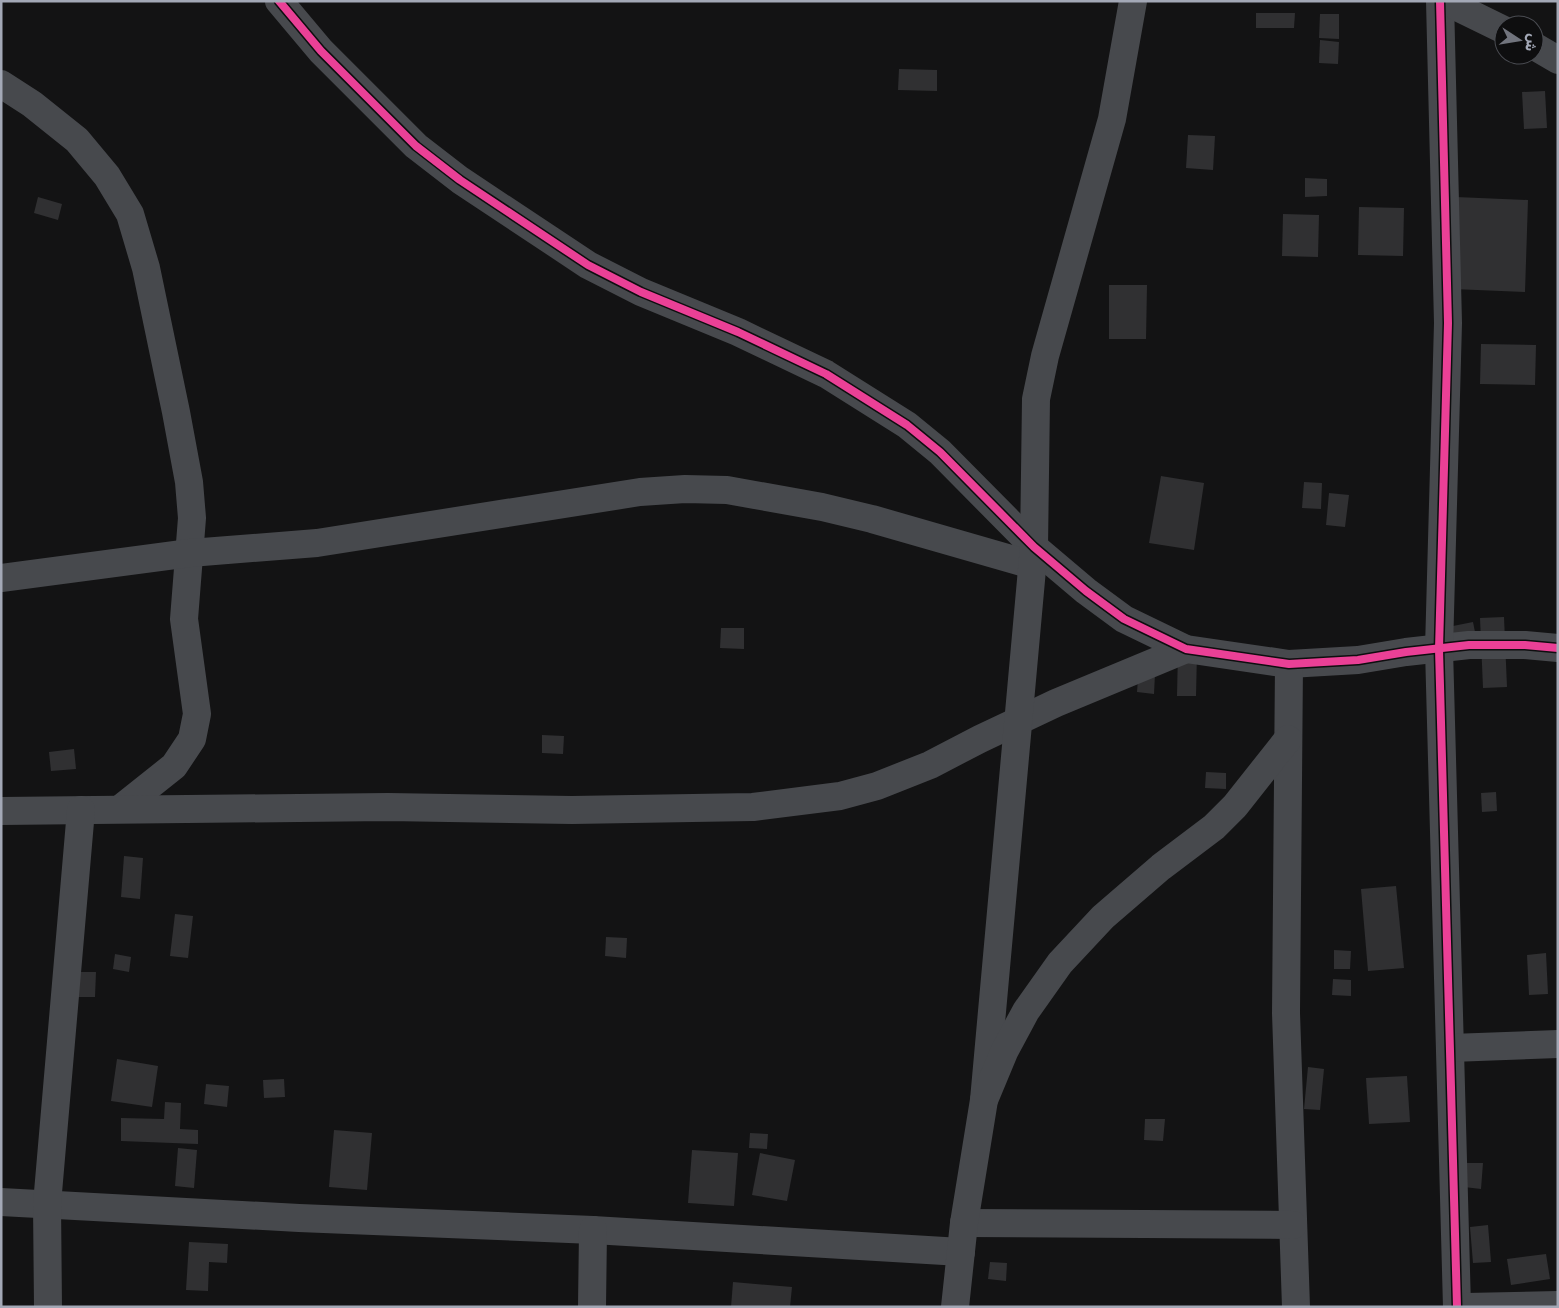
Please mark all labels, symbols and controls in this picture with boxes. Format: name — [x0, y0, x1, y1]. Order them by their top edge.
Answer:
north arrow — [1494, 15, 1544, 65]
text: ش — [1521, 32, 1541, 53]

